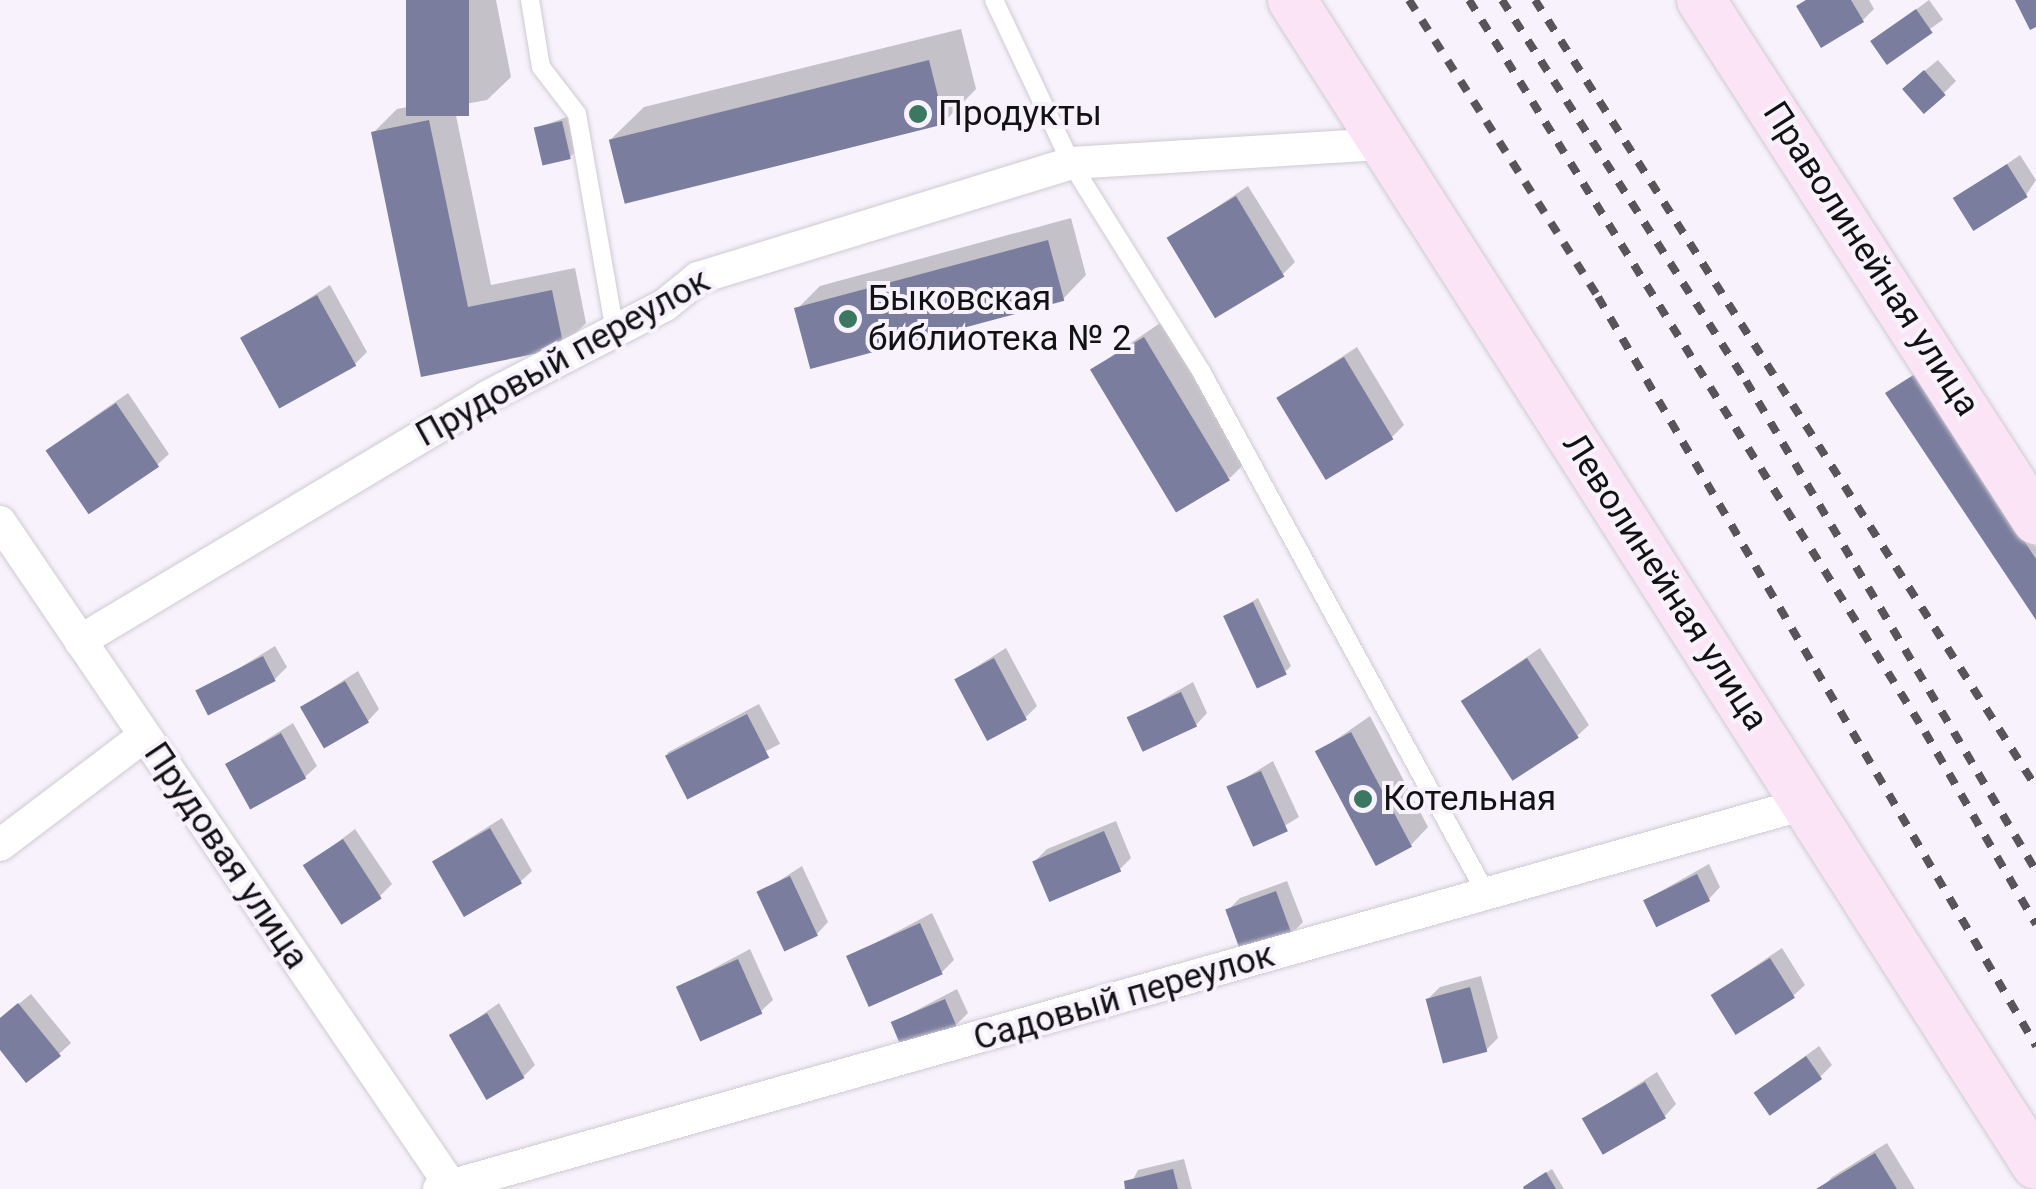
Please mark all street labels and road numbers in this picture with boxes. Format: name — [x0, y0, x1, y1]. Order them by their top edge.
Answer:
street label: Праволинейная улица — [1754, 94, 1988, 424]
street label: Прудовый переулок — [409, 260, 717, 456]
street label: Леволинейная улица — [1553, 426, 1777, 738]
street label: Прудовая улица — [135, 735, 317, 977]
street label: Садовый переулок — [969, 934, 1279, 1060]

